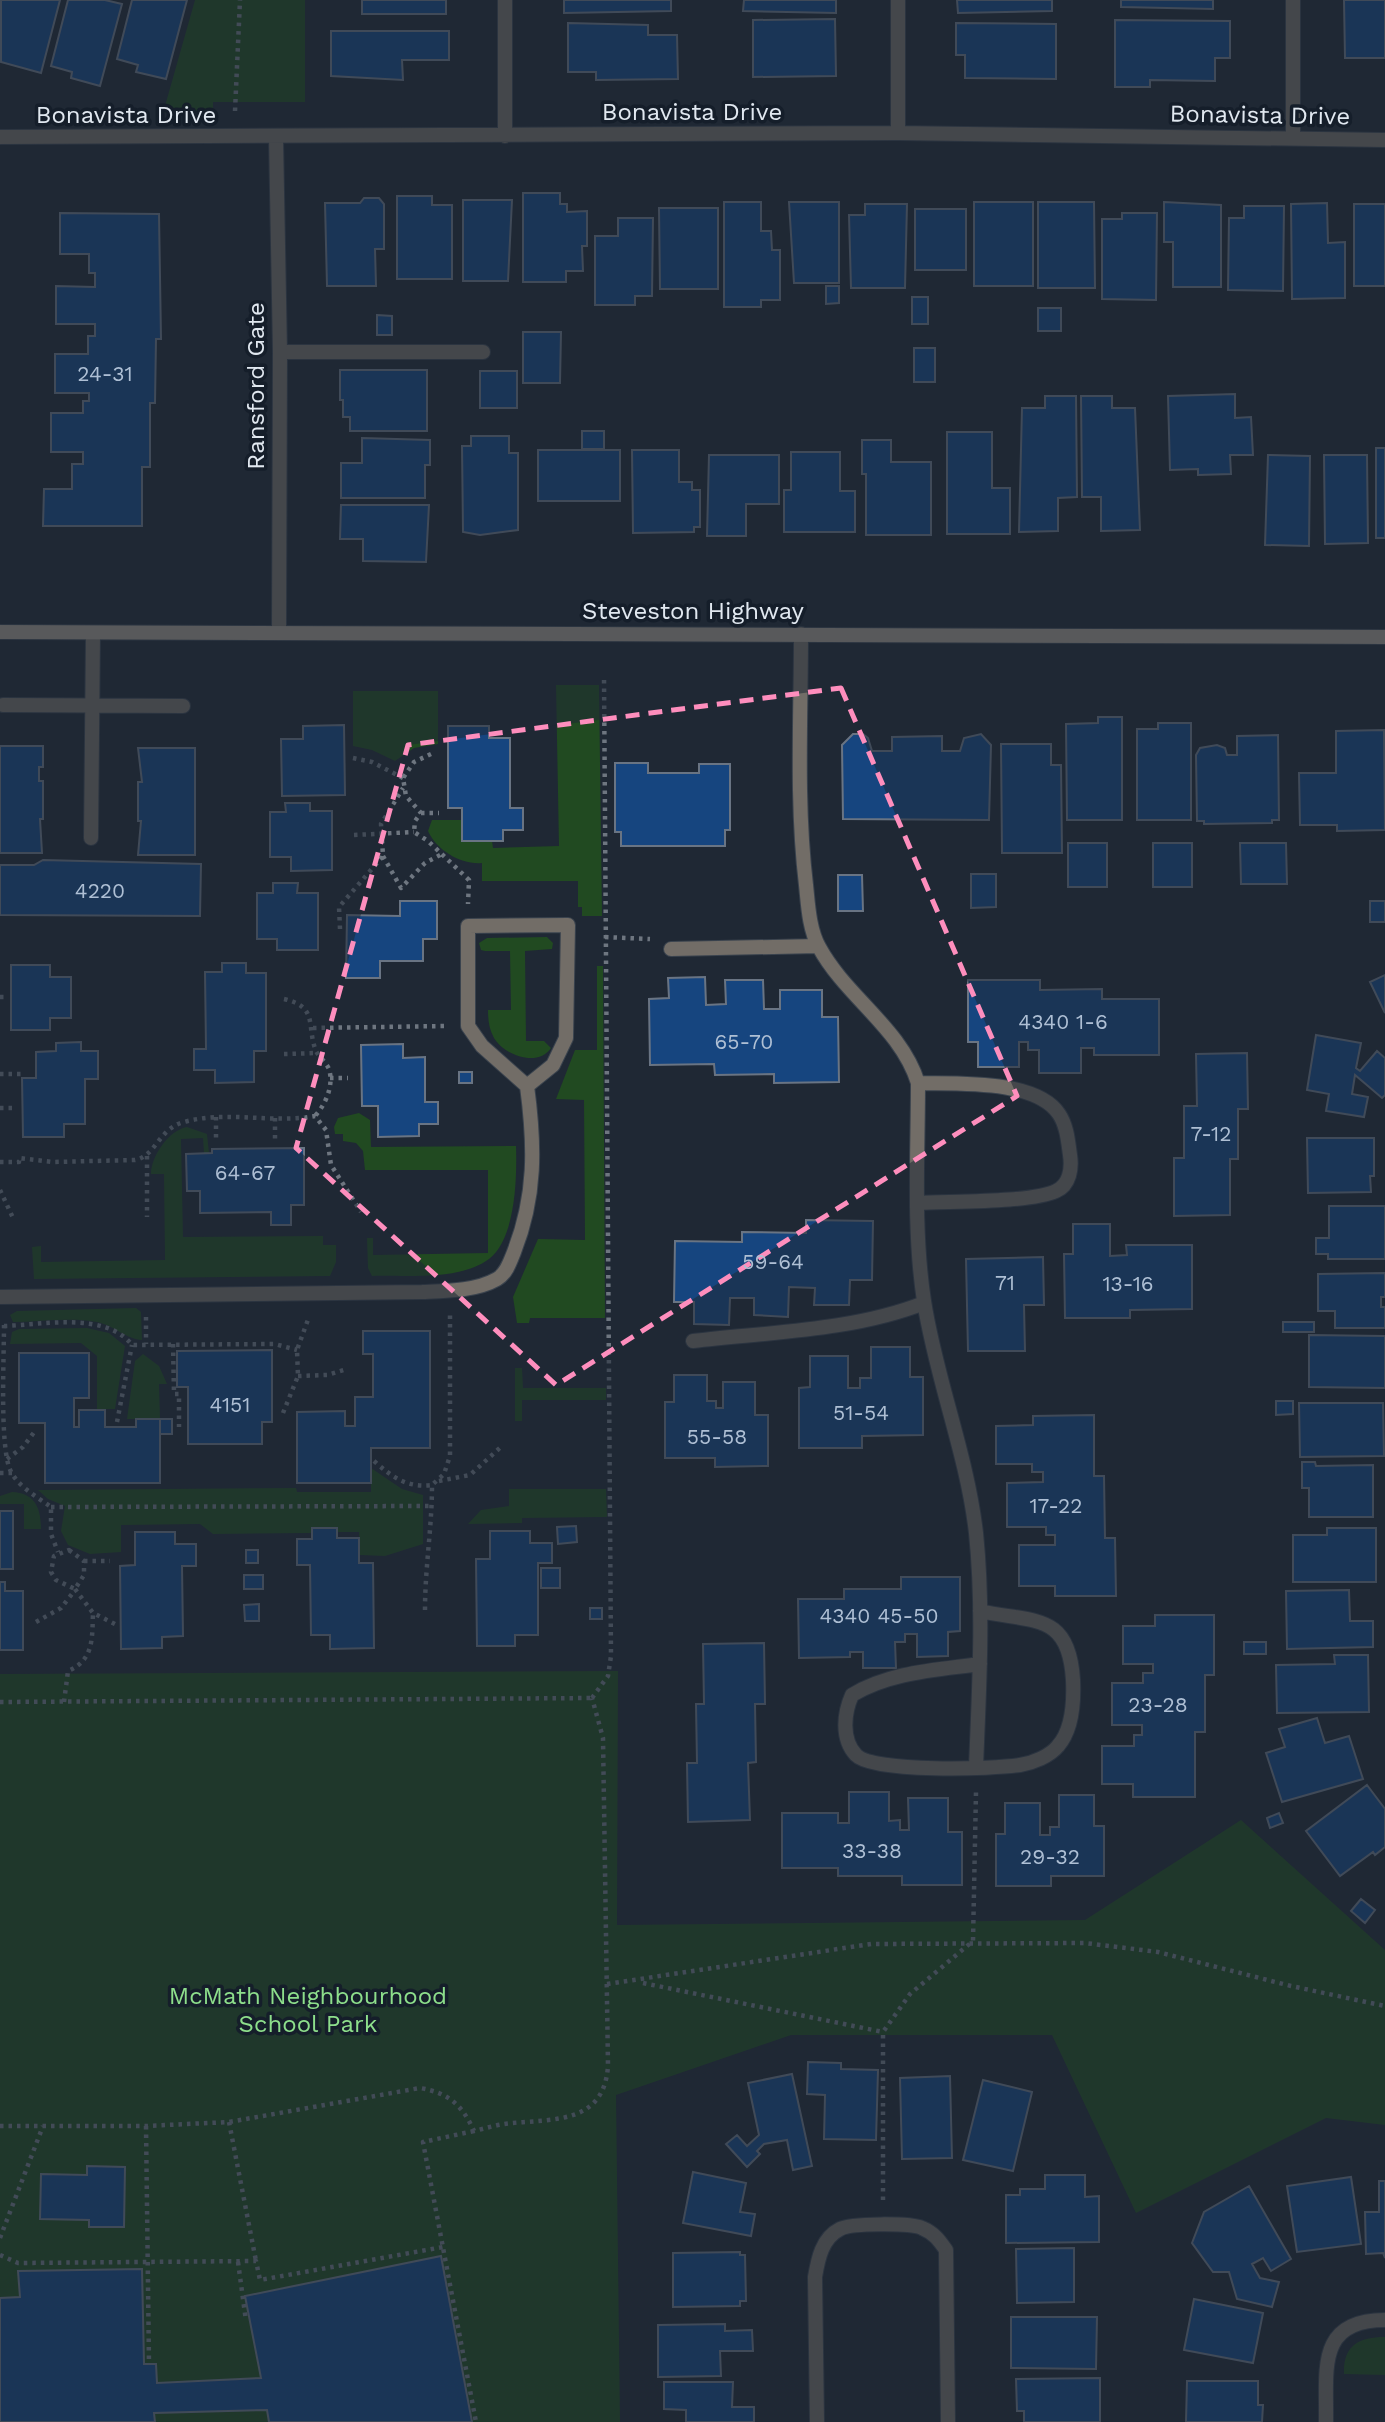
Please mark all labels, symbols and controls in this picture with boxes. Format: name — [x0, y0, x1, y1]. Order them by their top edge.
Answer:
street label: Bonavista Drive — [602, 98, 782, 126]
street label: Bonavista Drive — [1169, 99, 1351, 131]
street label: Bonavista Drive — [36, 101, 216, 129]
street label: Ransford Gate — [242, 302, 270, 470]
house number: 24-31 — [77, 361, 133, 386]
street label: Steveston Highway — [582, 597, 805, 625]
house number: 4220 — [75, 878, 125, 903]
house number: 4340 1-6 — [1018, 1009, 1108, 1034]
house number: 65-70 — [715, 1029, 773, 1054]
house number: 7-12 — [1191, 1121, 1231, 1146]
house number: 64-67 — [215, 1160, 276, 1185]
house number: 59-64 — [742, 1249, 804, 1274]
house number: 71 — [995, 1270, 1015, 1295]
house number: 13-16 — [1102, 1271, 1154, 1296]
house number: 4151 — [209, 1392, 251, 1417]
house number: 51-54 — [833, 1400, 889, 1425]
house number: 55-58 — [687, 1424, 747, 1449]
house number: 17-22 — [1029, 1493, 1083, 1518]
house number: 4340 45-50 — [819, 1603, 939, 1628]
house number: 23-28 — [1128, 1692, 1188, 1717]
house number: 33-38 — [842, 1838, 902, 1863]
house number: 29-32 — [1020, 1844, 1080, 1869]
park label: McMath Neighbourhood School Park — [169, 1982, 447, 2038]

